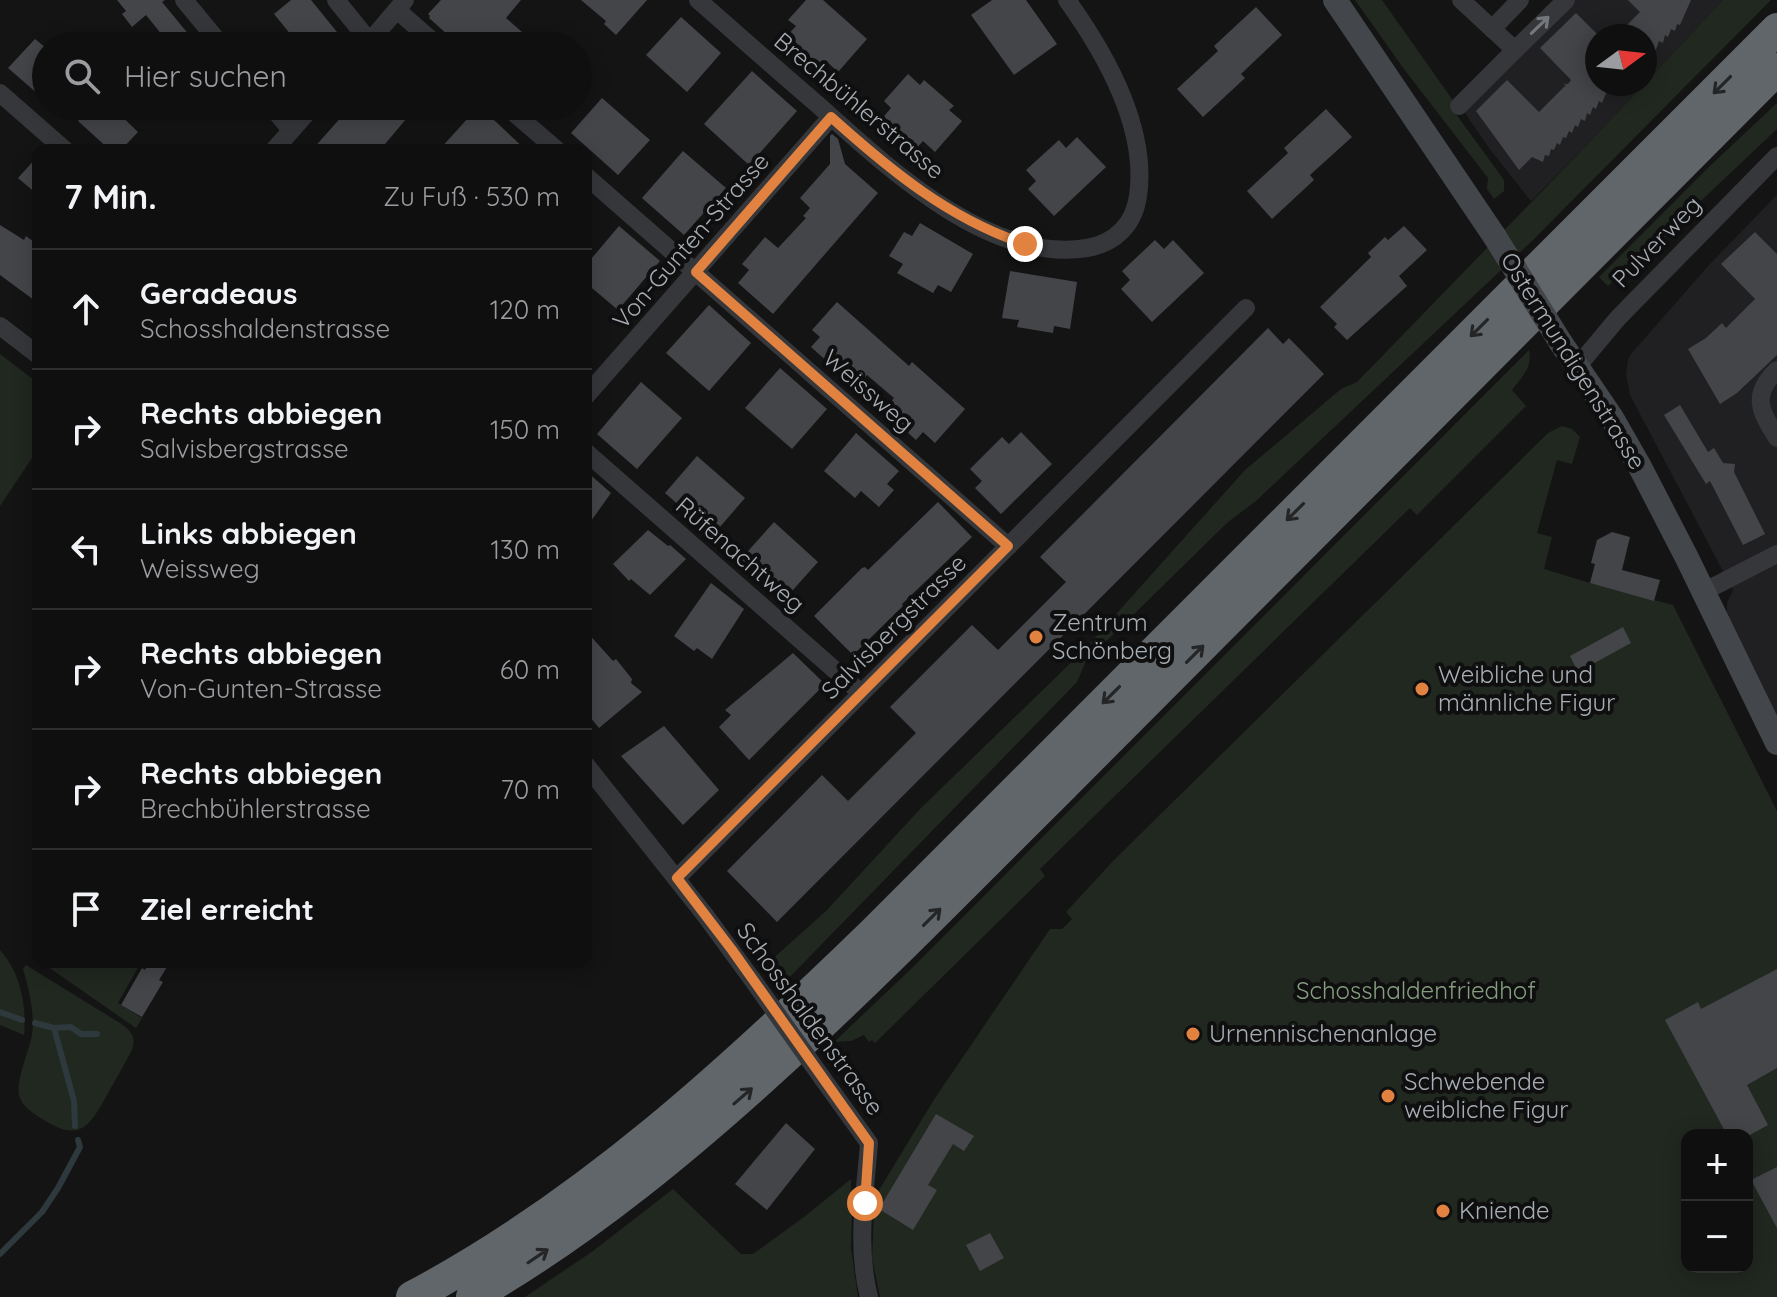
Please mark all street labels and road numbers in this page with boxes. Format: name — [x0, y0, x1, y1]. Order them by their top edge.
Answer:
street label: Brechbühlerstrasse — [768, 25, 951, 185]
street label: Von-Gunten-Strasse — [606, 146, 775, 334]
street label: Pulverweg — [1605, 189, 1707, 293]
street label: Ostermundigenstrasse — [1495, 246, 1653, 475]
street label: Weissweg — [817, 343, 920, 438]
street label: Rüfenachtweg — [670, 490, 811, 618]
street label: Salvisbergstrasse — [815, 548, 972, 705]
street label: Schosshaldenstrasse — [731, 916, 891, 1121]

